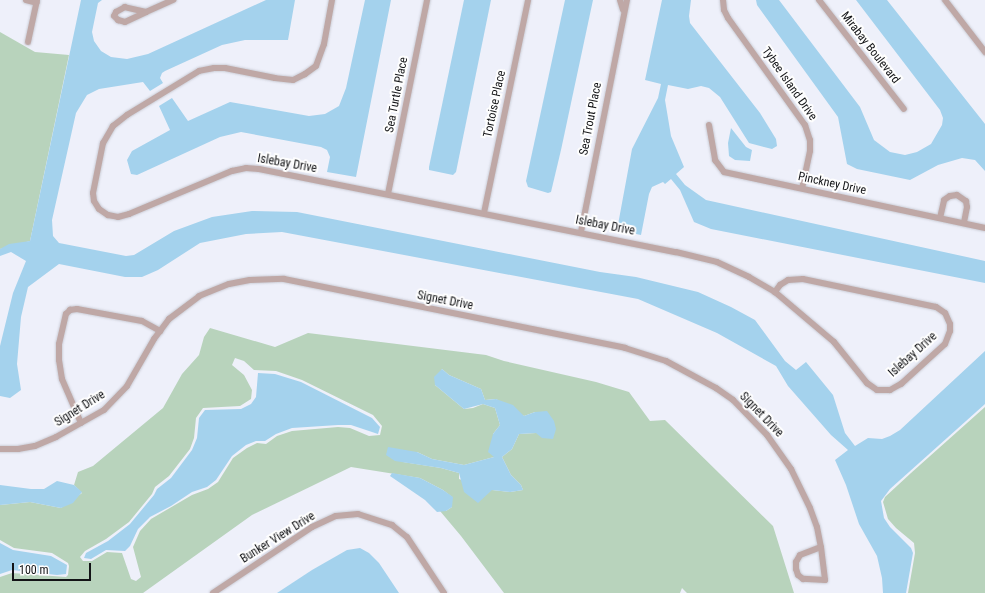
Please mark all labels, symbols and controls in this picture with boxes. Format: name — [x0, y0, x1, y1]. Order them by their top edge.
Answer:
street label: Mirabay Boulevard — [837, 9, 903, 87]
street label: Tybee Island Drive — [758, 45, 820, 123]
street label: Sea Turtle Place — [383, 56, 411, 134]
street label: Tortoise Place — [481, 69, 509, 139]
street label: Sea Trout Place — [577, 81, 605, 157]
street label: Islebay Drive — [256, 152, 318, 176]
street label: Pinckney Drive — [797, 170, 867, 198]
street label: Islebay Drive — [574, 213, 636, 239]
street label: Signet Drive — [416, 289, 474, 313]
street label: Islebay Drive — [886, 330, 940, 380]
street label: Signet Drive — [52, 388, 108, 430]
street label: Signet Drive — [736, 390, 786, 440]
street label: Bunker View Drive — [238, 509, 318, 567]
scale bar — [14, 555, 93, 581]
text: 100 m — [19, 563, 49, 577]

